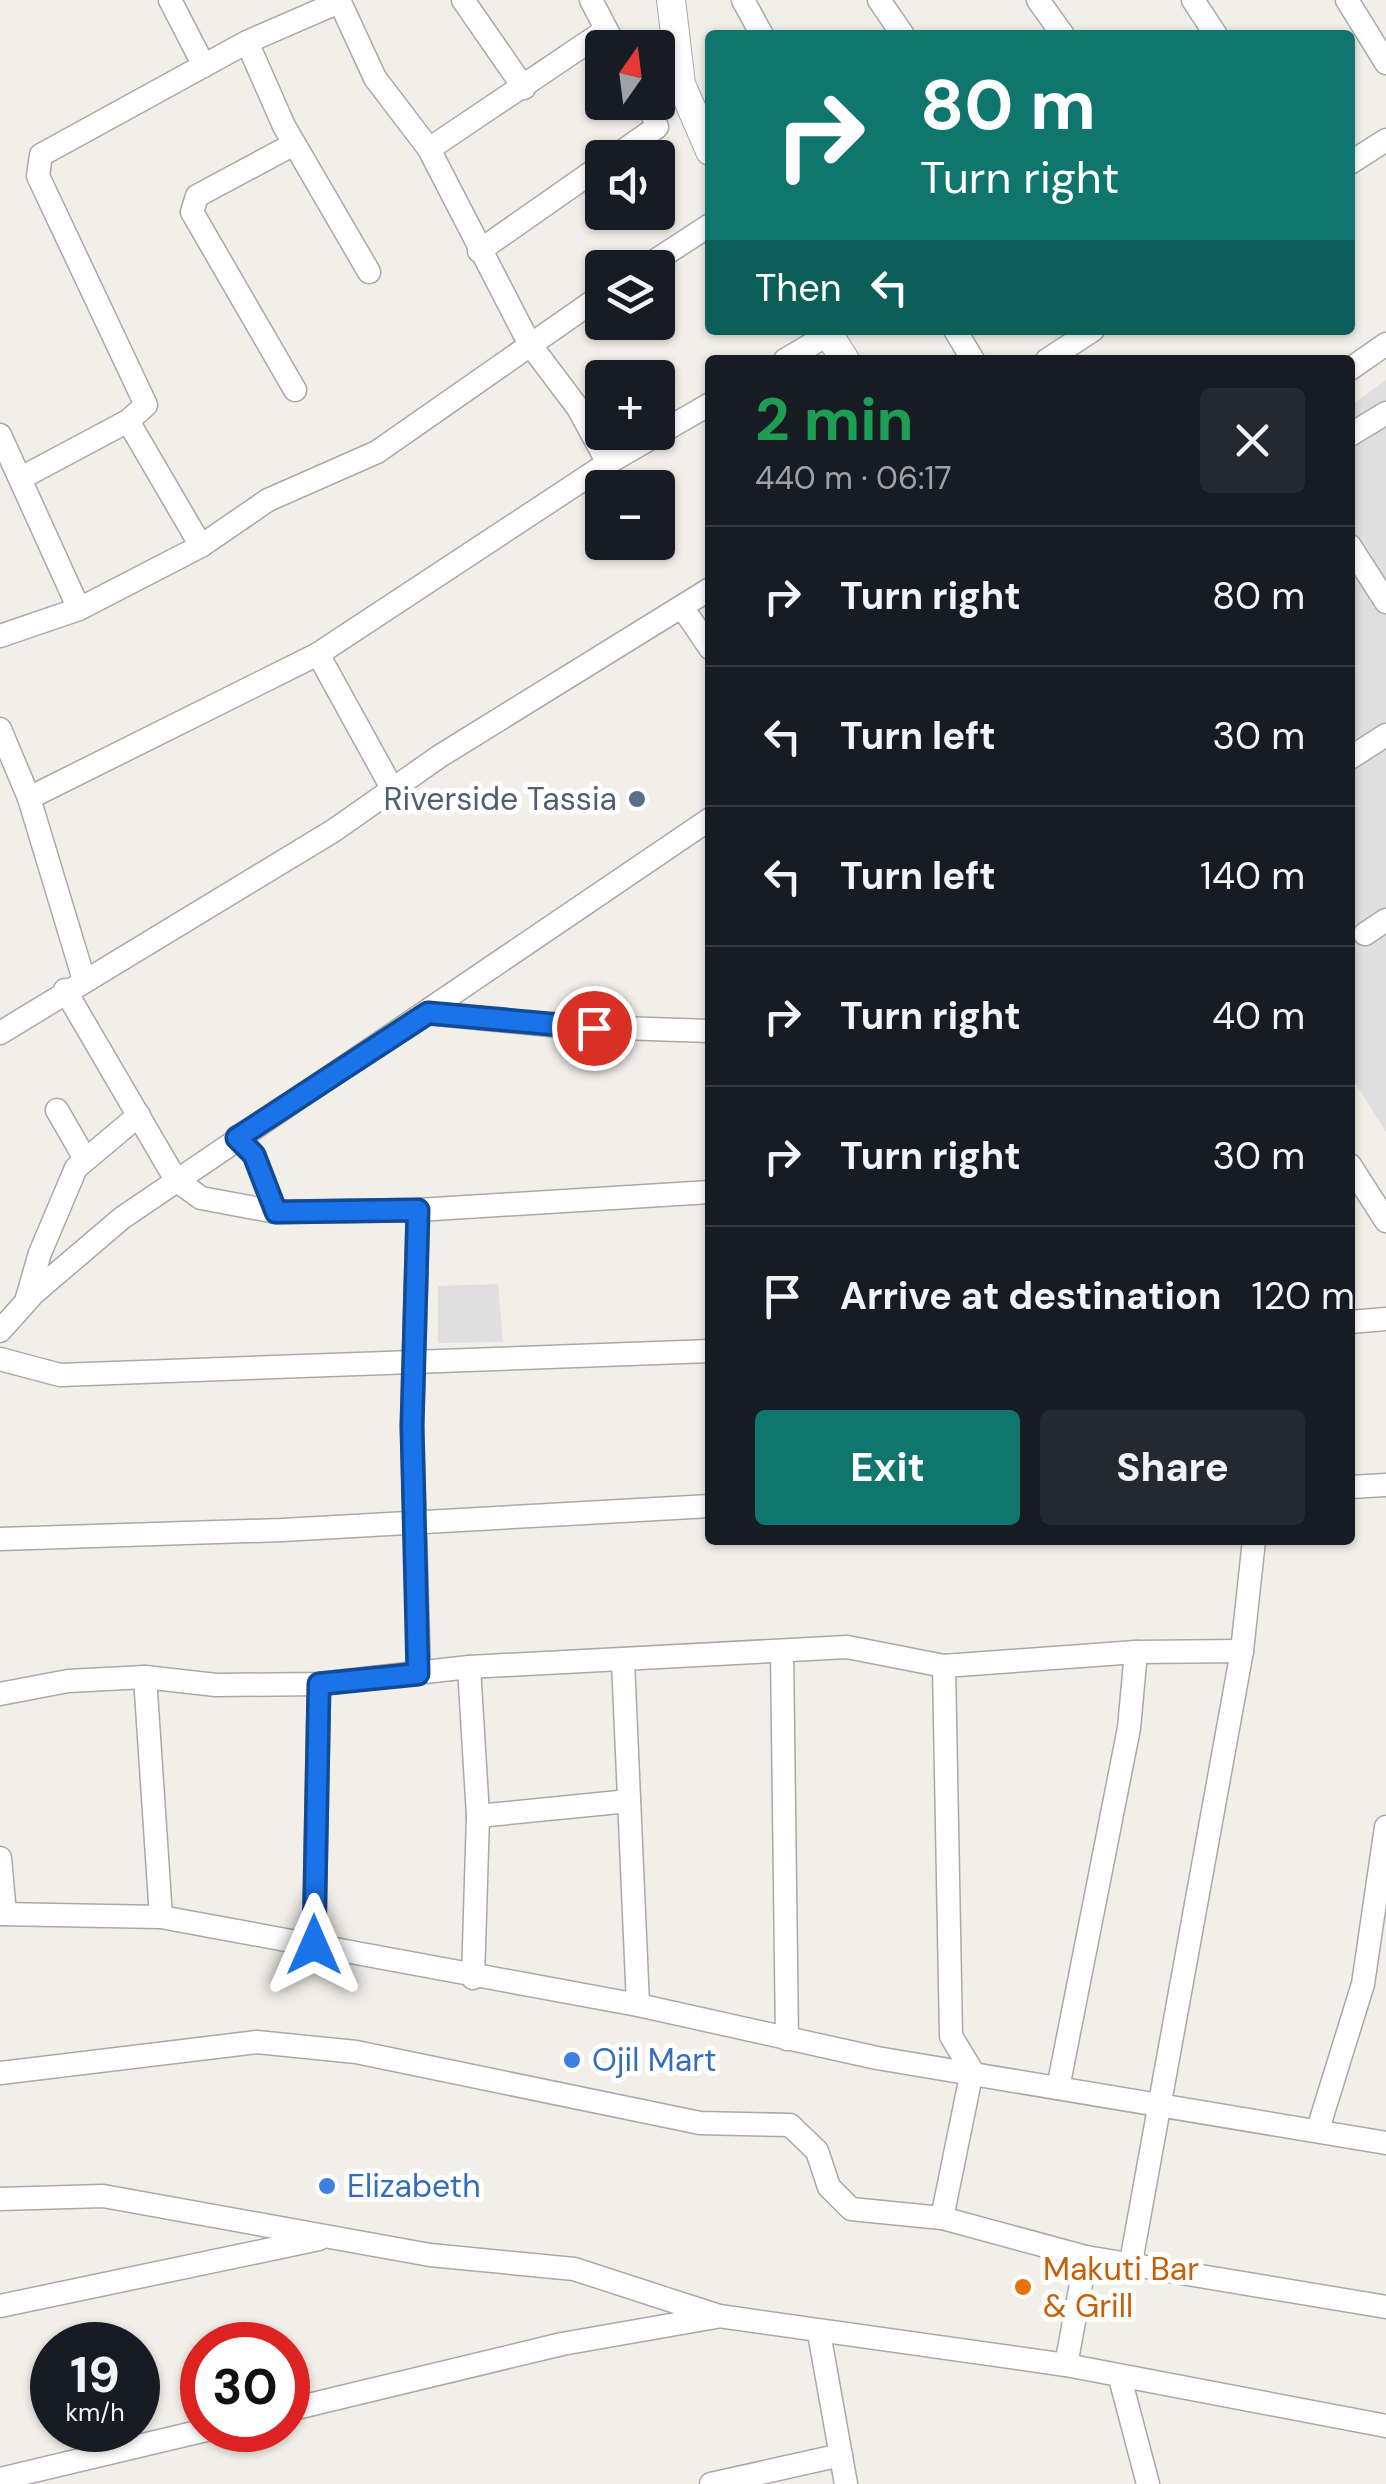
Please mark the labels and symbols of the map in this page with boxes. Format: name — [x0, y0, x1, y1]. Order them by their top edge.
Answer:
north arrow — [585, 30, 675, 120]
place label: Riverside Tassia — [384, 778, 617, 820]
marker: Riverside Tassia — [626, 788, 648, 810]
pin — [552, 986, 637, 1071]
position arrow — [262, 1893, 366, 1997]
place label: Ojil Mart — [592, 2039, 717, 2081]
marker: Ojil Mart — [561, 2049, 583, 2071]
place label: Elizabeth — [347, 2165, 481, 2207]
marker: Elizabeth — [316, 2175, 338, 2197]
place label: Makuti Bar & Grill — [1043, 2248, 1199, 2327]
marker: Makuti Bar & Grill — [1012, 2276, 1034, 2298]
speed limit sign: 30 — [180, 2322, 310, 2452]

